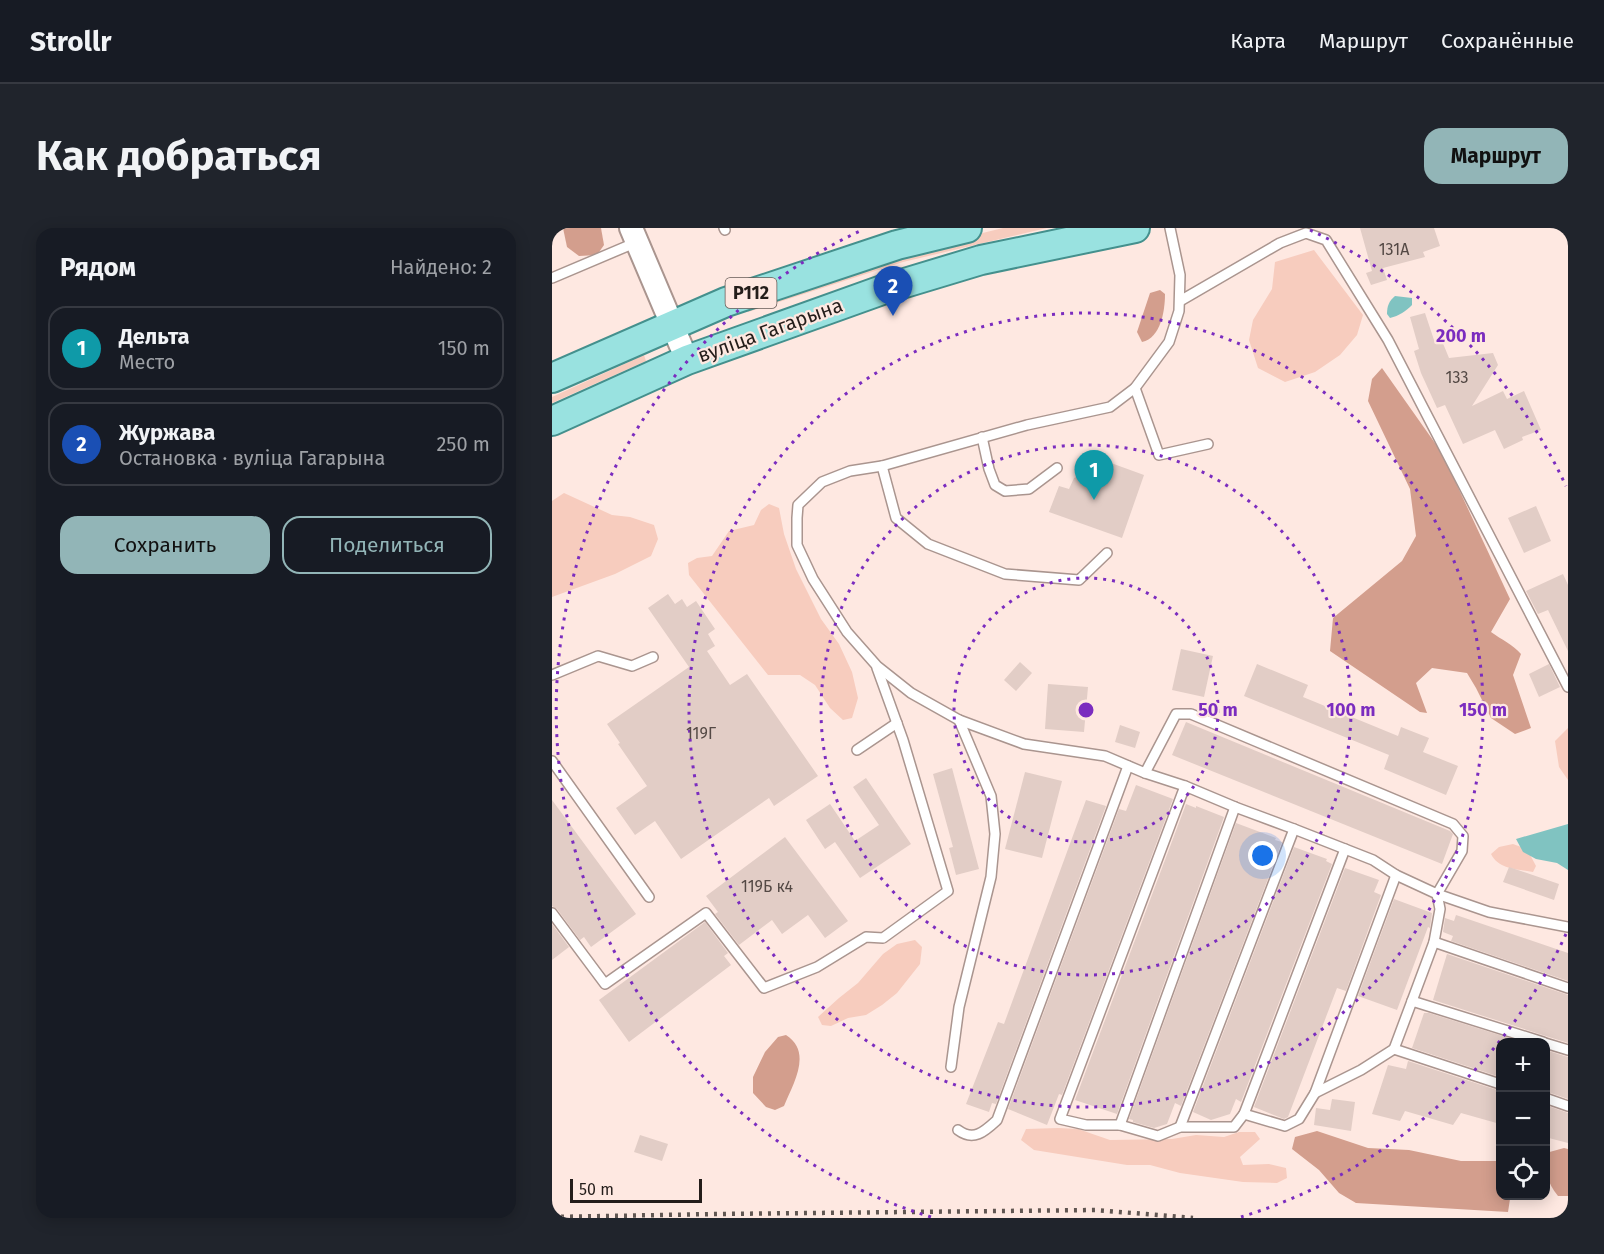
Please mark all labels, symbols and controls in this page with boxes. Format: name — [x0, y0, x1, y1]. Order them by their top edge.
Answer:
text: Strollr — [30, 25, 111, 58]
text: Карта — [1230, 28, 1286, 54]
text: Маршрут — [1319, 28, 1408, 54]
text: Сохранённые — [1441, 28, 1574, 54]
button: Маршрут — [1424, 128, 1568, 184]
text: Как добраться — [36, 131, 322, 181]
house number: 131А — [1379, 240, 1410, 259]
text: Рядом — [60, 252, 136, 283]
text: Найдено: 2 — [390, 255, 492, 279]
pin: 2 — [874, 266, 912, 316]
road number: Р112 — [726, 278, 776, 308]
street label: вуліца Гагарына — [694, 293, 846, 367]
text: Дельта — [119, 323, 189, 350]
text: 200 m — [1436, 325, 1486, 347]
text: 1 — [77, 336, 86, 360]
text: 150 m — [438, 336, 490, 360]
text: Место — [119, 350, 175, 374]
house number: 133 — [1446, 368, 1468, 387]
text: Журжава — [119, 419, 215, 446]
text: 2 — [76, 432, 87, 456]
text: 250 m — [436, 432, 490, 456]
text: Остановка · вуліца Гагарына — [119, 446, 385, 470]
pin: 1 — [1074, 450, 1114, 500]
button: Сохранить — [60, 516, 270, 574]
button: Поделиться — [282, 516, 492, 574]
text: 50 m — [1198, 699, 1238, 721]
text: 100 m — [1327, 699, 1375, 721]
text: 150 m — [1459, 699, 1507, 721]
centre of rings — [1076, 700, 1096, 720]
house number: 119Г — [686, 724, 716, 743]
your location — [1248, 841, 1277, 870]
house number: 119Б к4 — [741, 877, 794, 896]
map controls — [1496, 1038, 1550, 1200]
button: + — [1496, 1038, 1550, 1092]
button: − — [1496, 1092, 1550, 1146]
button: locate — [1496, 1146, 1550, 1200]
scale bar — [570, 1176, 702, 1204]
text: 50 m — [579, 1180, 614, 1199]

